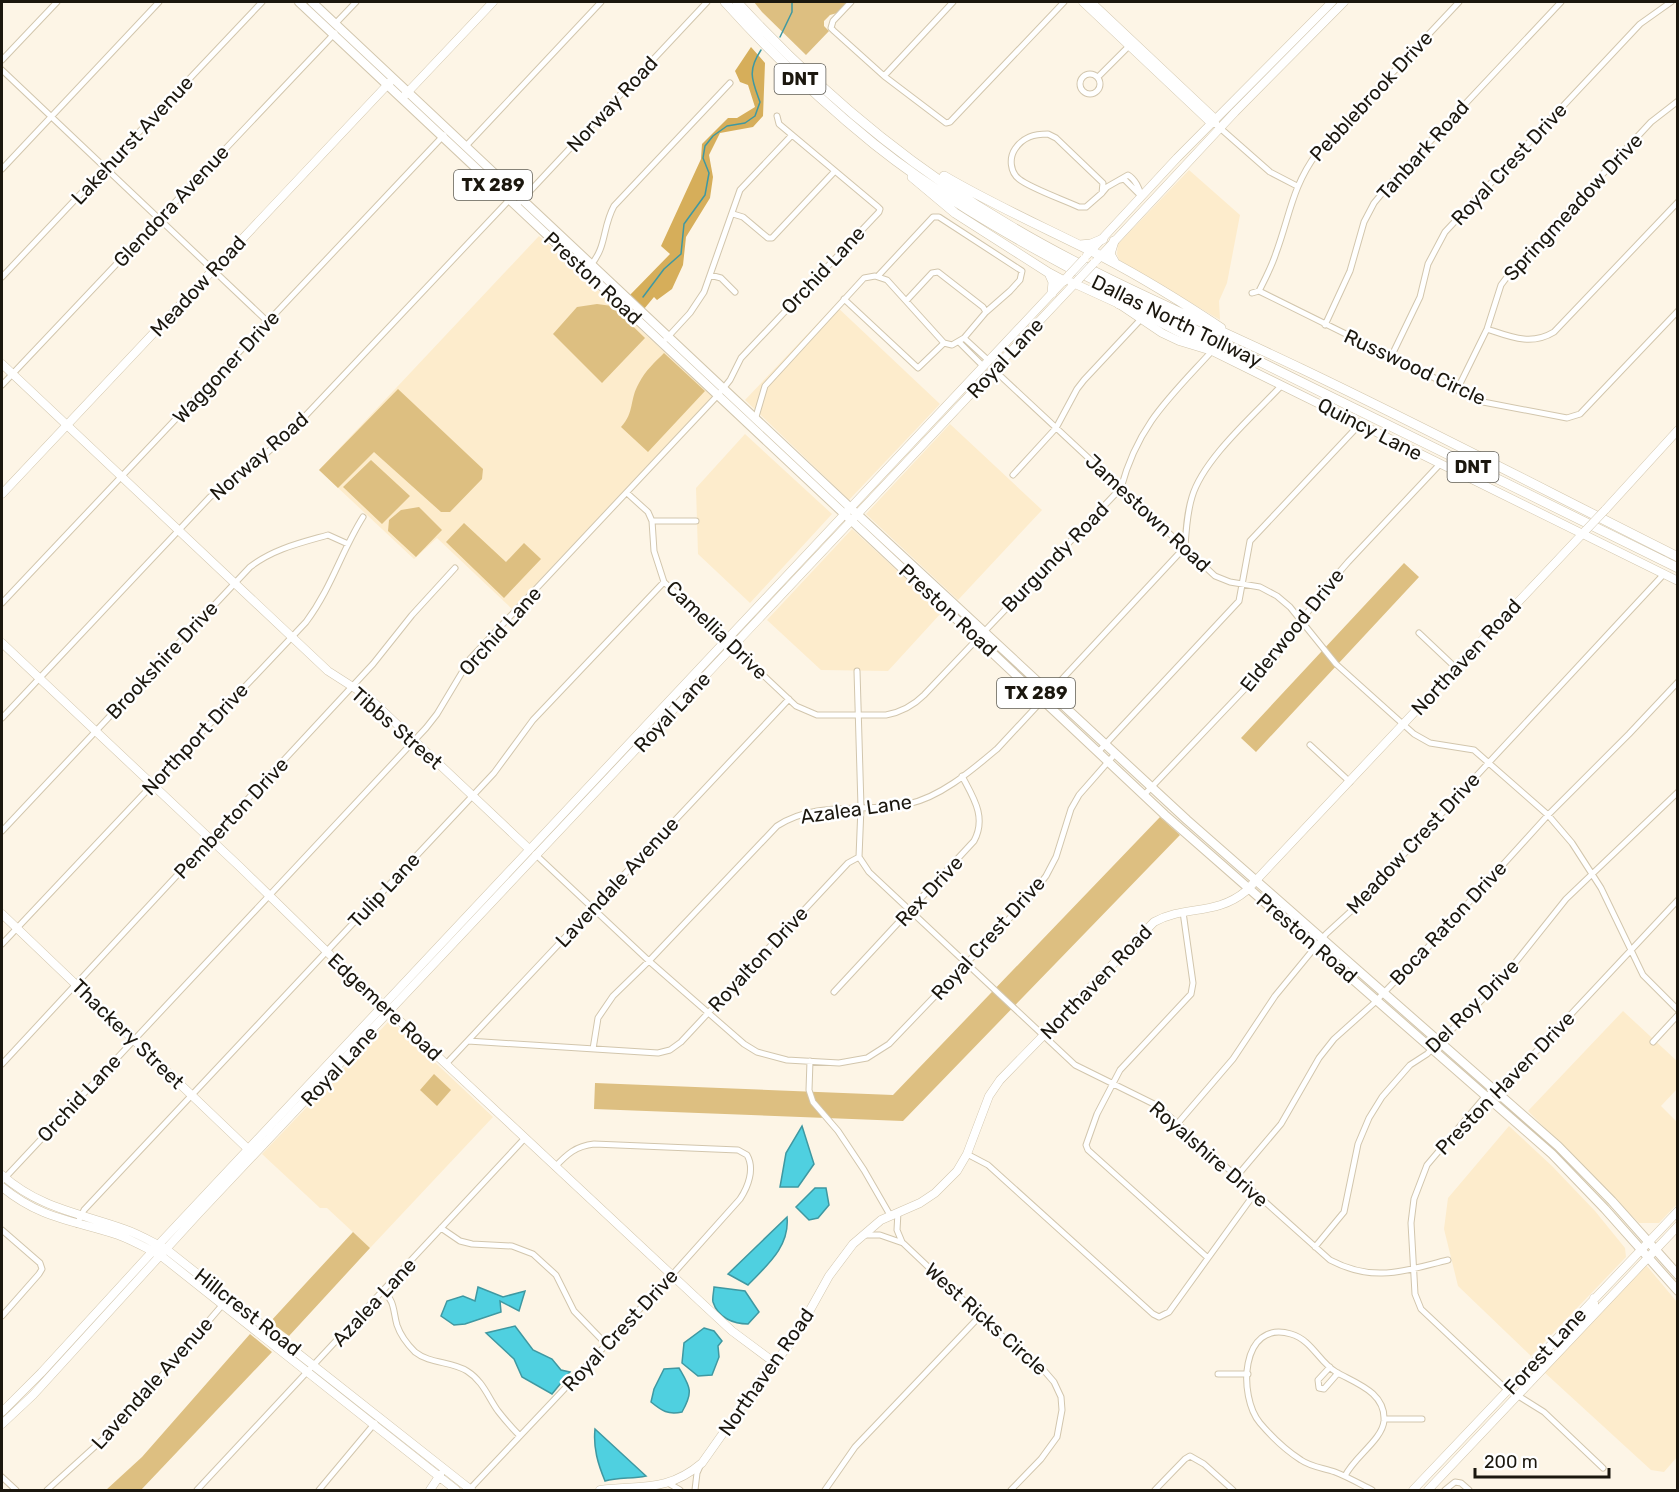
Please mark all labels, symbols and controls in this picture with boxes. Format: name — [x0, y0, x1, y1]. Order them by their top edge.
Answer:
street label: Pebblebrook Drive — [1305, 26, 1437, 166]
street label: Norway Road — [562, 51, 662, 157]
road number: DNT — [774, 64, 826, 94]
street label: Lakehurst Avenue — [66, 71, 198, 209]
street label: Tanbark Road — [1372, 95, 1474, 205]
street label: Royal Crest Drive — [1446, 98, 1572, 230]
street label: Springmeadow Drive — [1499, 128, 1647, 286]
street label: Glendora Avenue — [108, 140, 234, 272]
road number: TX 289 — [454, 170, 532, 200]
street label: Orchid Lane — [776, 221, 870, 319]
street label: Preston Road — [539, 226, 647, 330]
street label: Meadow Road — [145, 231, 251, 341]
street label: Dallas North Tollway — [1088, 269, 1266, 373]
street label: Waggoner Drive — [168, 306, 284, 428]
street label: Royal Lane — [962, 313, 1048, 403]
street label: Russwood Circle — [1340, 324, 1490, 410]
street label: Quincy Lane — [1314, 392, 1426, 466]
street label: Norway Road — [205, 407, 313, 505]
street label: Jamestown Road — [1080, 449, 1216, 577]
road number: DNT — [1448, 452, 1498, 482]
street label: Burgundy Road — [996, 497, 1114, 617]
street label: Preston Road — [894, 558, 1002, 662]
street label: Elderwood Drive — [1235, 564, 1349, 696]
street label: Camellia Drive — [661, 576, 773, 684]
street label: Orchid Lane — [454, 582, 546, 680]
street label: Northaven Road — [1406, 594, 1526, 720]
street label: Brookshire Drive — [101, 596, 223, 724]
street label: Royal Lane — [629, 667, 715, 757]
street label: Northport Drive — [137, 678, 253, 800]
road number: TX 289 — [997, 678, 1075, 708]
street label: Tibbs Street — [346, 682, 448, 774]
street label: Pemberton Drive — [169, 752, 293, 884]
street label: Meadow Crest Drive — [1341, 767, 1485, 919]
street label: Azalea Lane — [799, 789, 913, 829]
street label: Lavendale Avenue — [550, 812, 684, 952]
street label: Tulip Lane — [343, 847, 425, 933]
street label: Rex Drive — [890, 851, 968, 931]
street label: Boca Raton Drive — [1385, 856, 1511, 990]
street label: Royal Crest Drive — [926, 871, 1050, 1005]
street label: Preston Road — [1252, 888, 1362, 988]
street label: Royalton Drive — [703, 901, 813, 1017]
street label: Northaven Road — [1035, 920, 1157, 1044]
street label: Edgemere Road — [323, 948, 447, 1066]
street label: Del Roy Drive — [1420, 954, 1524, 1058]
street label: Thackery Street — [67, 974, 189, 1094]
street label: Preston Haven Drive — [1430, 1006, 1580, 1160]
street label: Royal Lane — [296, 1021, 382, 1111]
street label: Orchid Lane — [32, 1049, 126, 1147]
street label: Royalshire Drive — [1145, 1096, 1273, 1212]
street label: Azalea Lane — [327, 1253, 421, 1351]
street label: West Ricks Circle — [920, 1258, 1052, 1380]
street label: Hillcrest Road — [190, 1263, 306, 1361]
street label: Royal Crest Drive — [557, 1264, 683, 1396]
street label: Forest Lane — [1499, 1303, 1591, 1399]
street label: Northaven Road — [713, 1304, 819, 1440]
street label: Lavendale Avenue — [86, 1312, 218, 1454]
scale bar — [1475, 1441, 1608, 1479]
text: 200 m — [1484, 1451, 1538, 1473]

